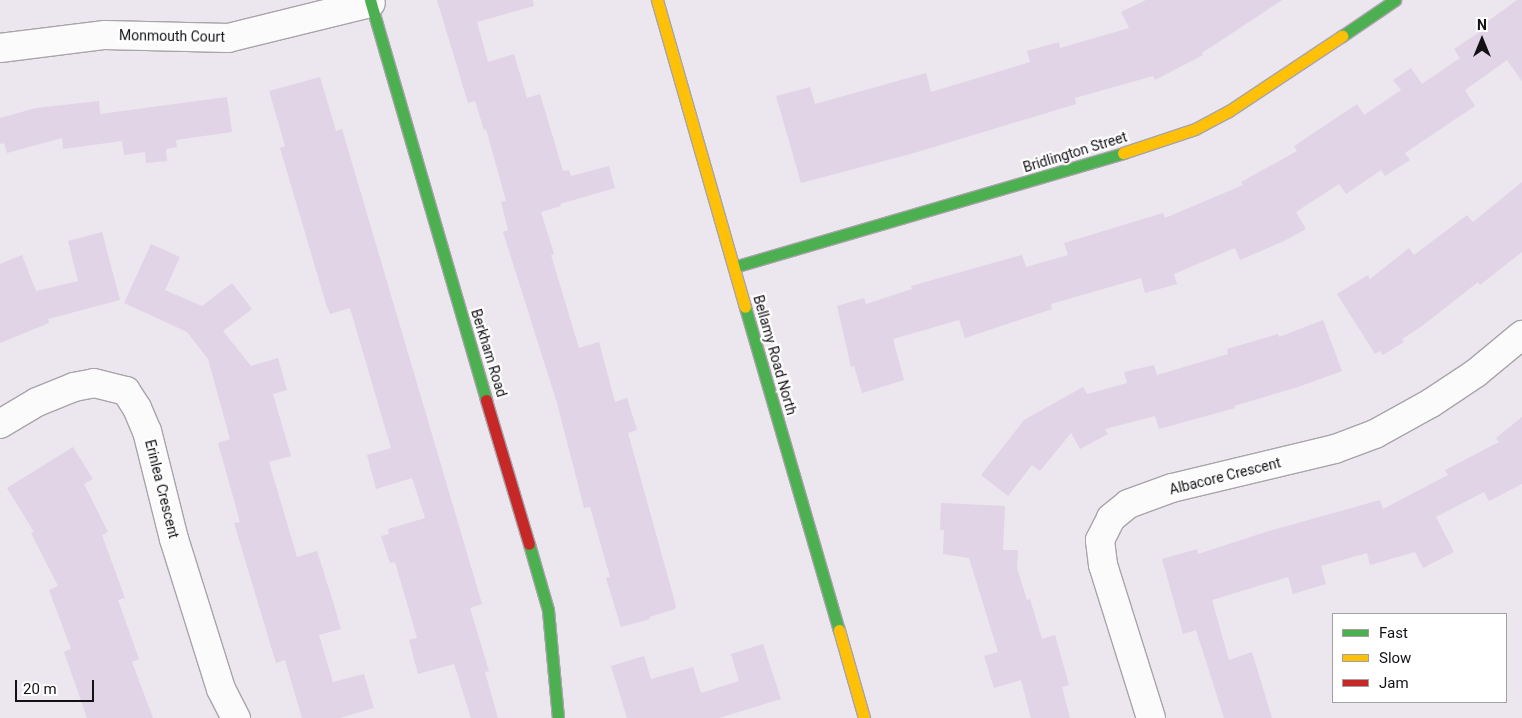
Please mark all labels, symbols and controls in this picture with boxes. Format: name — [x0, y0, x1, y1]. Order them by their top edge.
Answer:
north arrow — [1457, 15, 1507, 65]
text: N — [1477, 17, 1487, 33]
street label: Monmouth Court — [119, 27, 225, 45]
street label: Bridlington Street — [1021, 128, 1129, 176]
street label: Bellamy Road North — [750, 293, 800, 417]
street label: Berkham Road — [468, 307, 510, 399]
street label: Erinlea Crescent — [142, 438, 182, 540]
street label: Albacore Crescent — [1168, 454, 1282, 498]
legend — [1332, 613, 1507, 703]
text: Fast — [1379, 624, 1408, 642]
text: Slow — [1379, 649, 1411, 667]
scale bar — [18, 670, 96, 702]
text: Jam — [1379, 674, 1409, 692]
text: 20 m — [23, 680, 57, 698]

